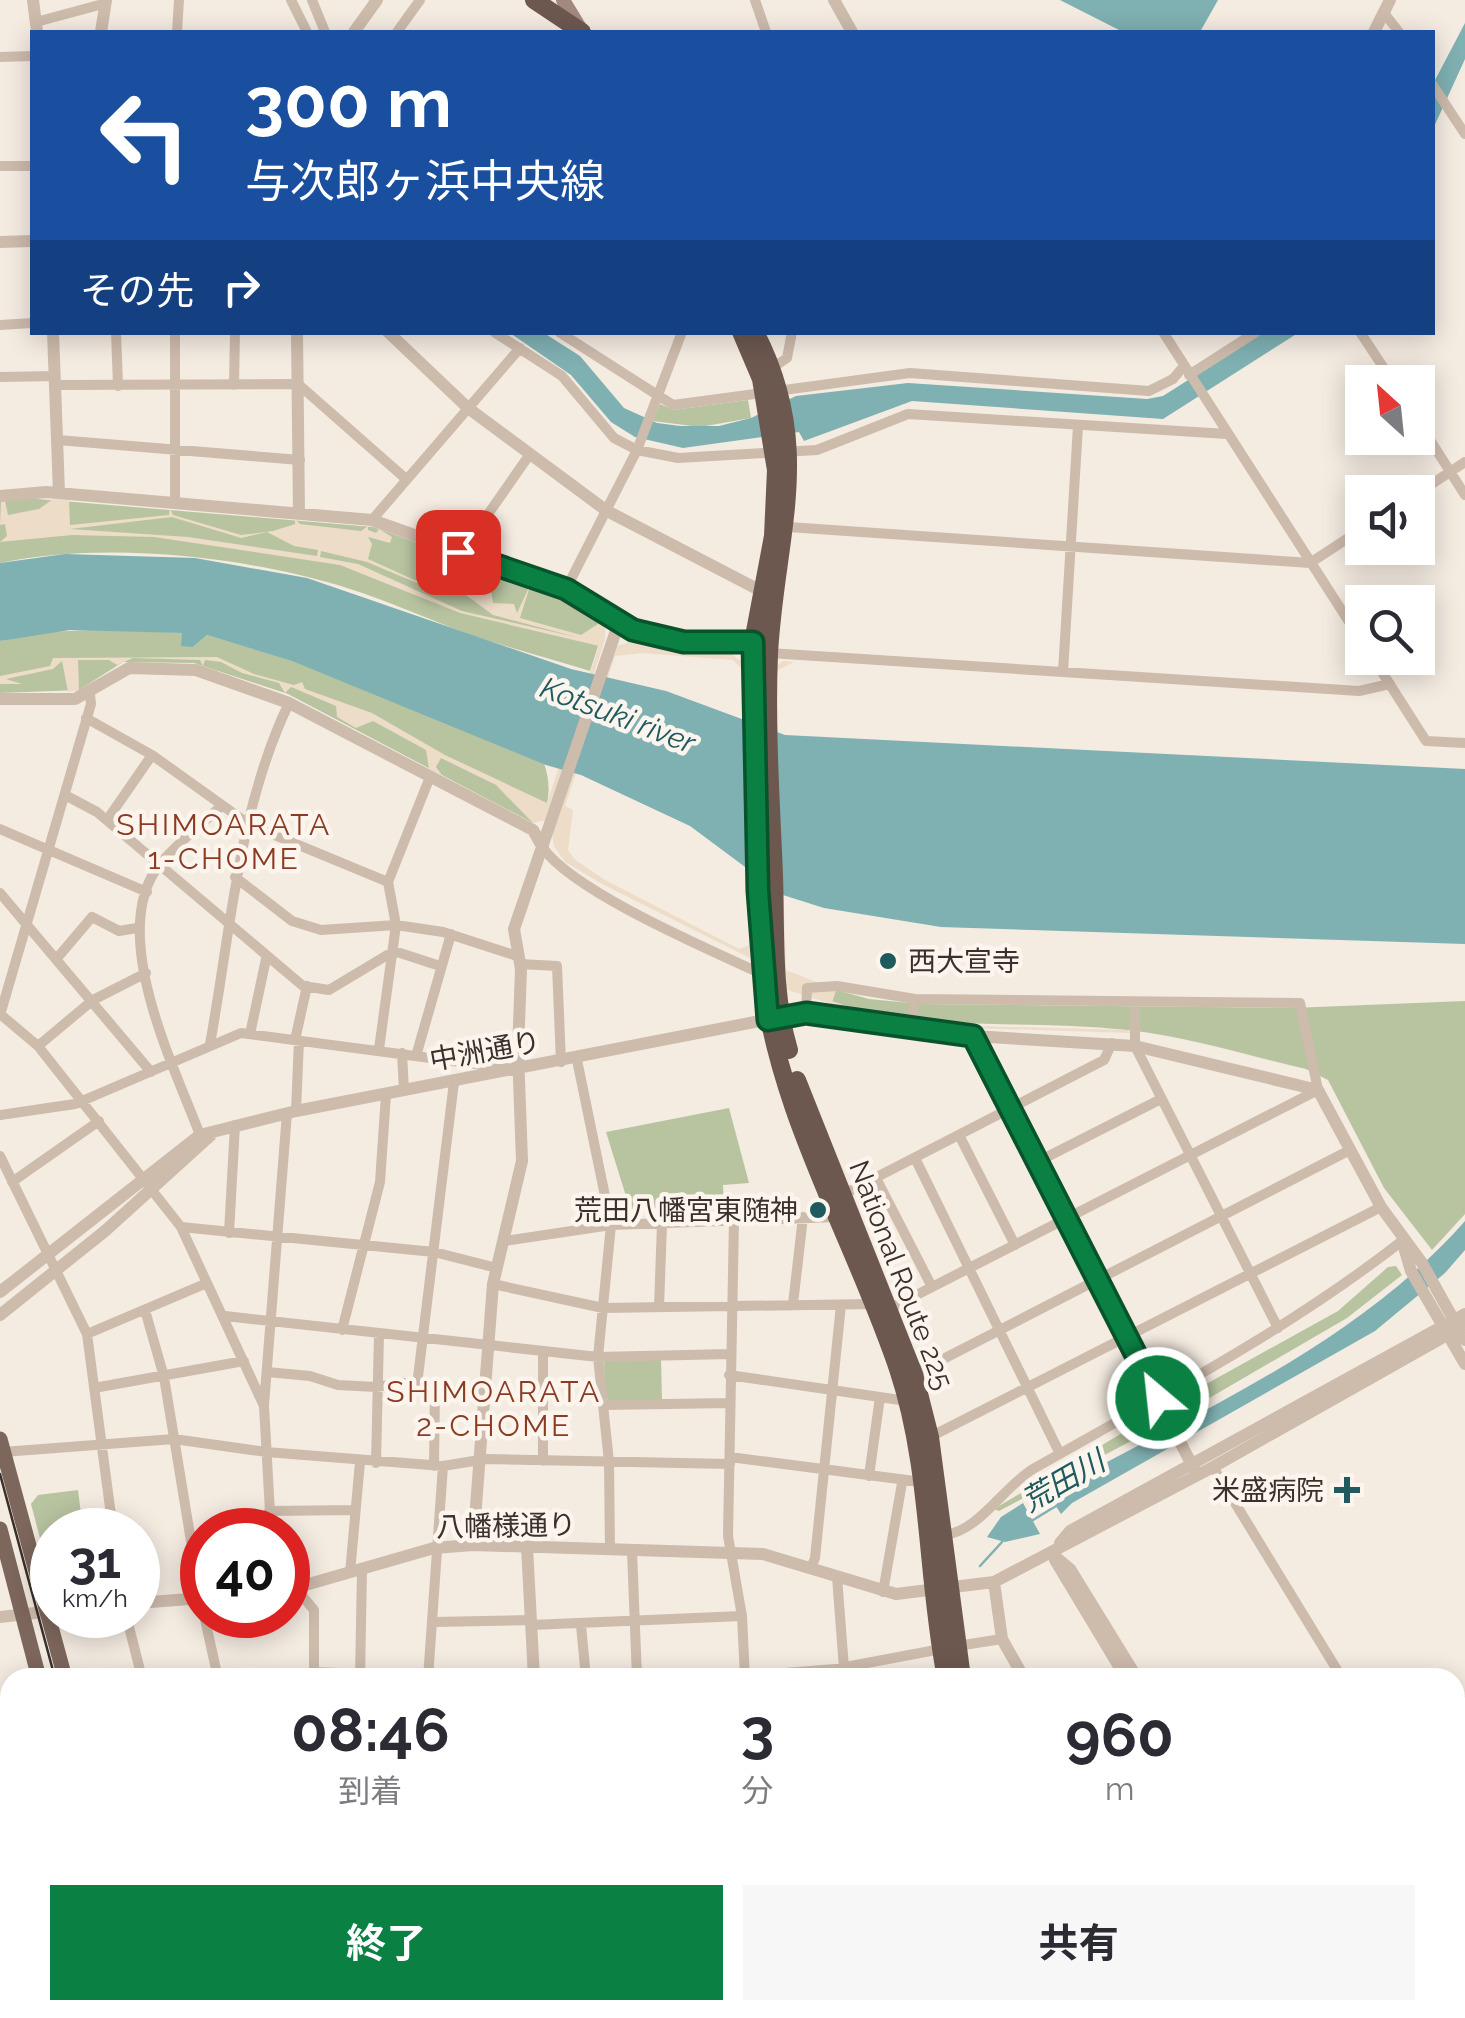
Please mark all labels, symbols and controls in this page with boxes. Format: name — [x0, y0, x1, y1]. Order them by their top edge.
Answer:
text: 300 m — [245, 61, 452, 143]
icon: left — [80, 70, 210, 200]
text: 与次郎ヶ浜中央線 — [245, 155, 605, 208]
icon: right — [214, 260, 269, 315]
text: その先 — [80, 268, 194, 313]
north arrow — [1345, 365, 1435, 455]
map controls — [1345, 365, 1435, 675]
button: sound — [1345, 475, 1435, 565]
pin — [416, 510, 501, 595]
icon: arrive — [431, 525, 486, 580]
button: search — [1345, 585, 1435, 675]
water label: Kotsuki river — [536, 670, 702, 761]
district label: SHIMOARATA 1-CHOME — [116, 807, 332, 876]
place label: 西大宣寺 — [908, 945, 1020, 978]
marker: 西大宣寺 — [877, 950, 899, 972]
street label: 中洲通り — [427, 1025, 543, 1077]
street label: National Route 225 — [842, 1156, 960, 1394]
place label: 荒田八幡宮東随神 — [574, 1194, 798, 1227]
marker: 荒田八幡宮東随神 — [807, 1199, 829, 1221]
position arrow — [1106, 1346, 1210, 1450]
district label: SHIMOARATA 2-CHOME — [386, 1374, 602, 1443]
water label: 荒田川 — [1015, 1442, 1113, 1519]
place label: 米盛病院 — [1212, 1474, 1324, 1507]
marker: 米盛病院 — [1334, 1477, 1360, 1503]
speed limit sign: 40 — [180, 1508, 310, 1638]
street label: 八幡様通り — [436, 1508, 576, 1544]
text: 31 — [69, 1531, 121, 1590]
text: km/h — [62, 1583, 128, 1613]
text: 08:46 — [291, 1695, 450, 1765]
text: 3 — [741, 1695, 774, 1765]
text: 960 — [1065, 1700, 1174, 1770]
text: m — [1105, 1770, 1134, 1807]
text: 到着 — [338, 1772, 402, 1809]
text: 分 — [741, 1772, 774, 1809]
button: 終了 — [50, 1885, 723, 2000]
button: 共有 — [743, 1885, 1415, 2000]

